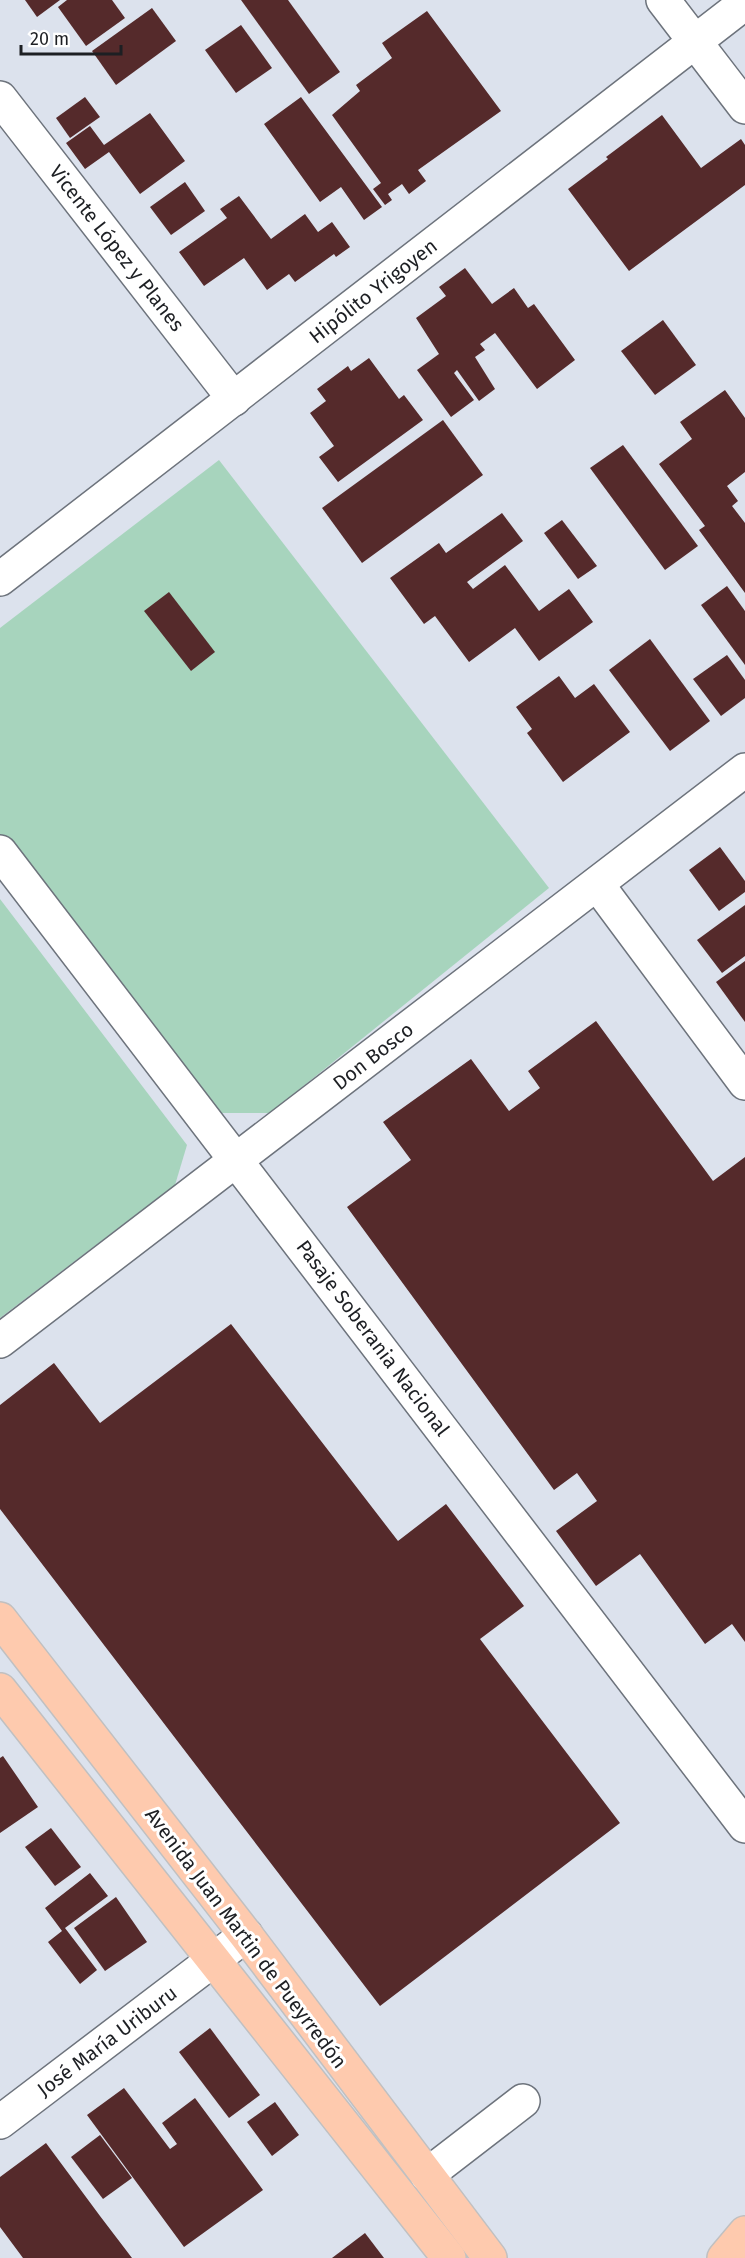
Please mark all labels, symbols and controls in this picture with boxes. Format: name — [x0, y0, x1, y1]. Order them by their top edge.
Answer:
scale bar — [21, 18, 122, 56]
text: 20 m — [30, 28, 69, 50]
street label: Vicente López y Planes — [45, 160, 189, 336]
street label: Hipólito Yrigoyen — [304, 234, 442, 348]
street label: Don Bosco — [328, 1017, 418, 1095]
street label: Pasaje Soberania Nacional — [291, 1235, 455, 1441]
street label: Avenida Juan Martin de Pueyrredón — [140, 1803, 352, 2073]
street label: José María Uriburu — [32, 1981, 182, 2101]

